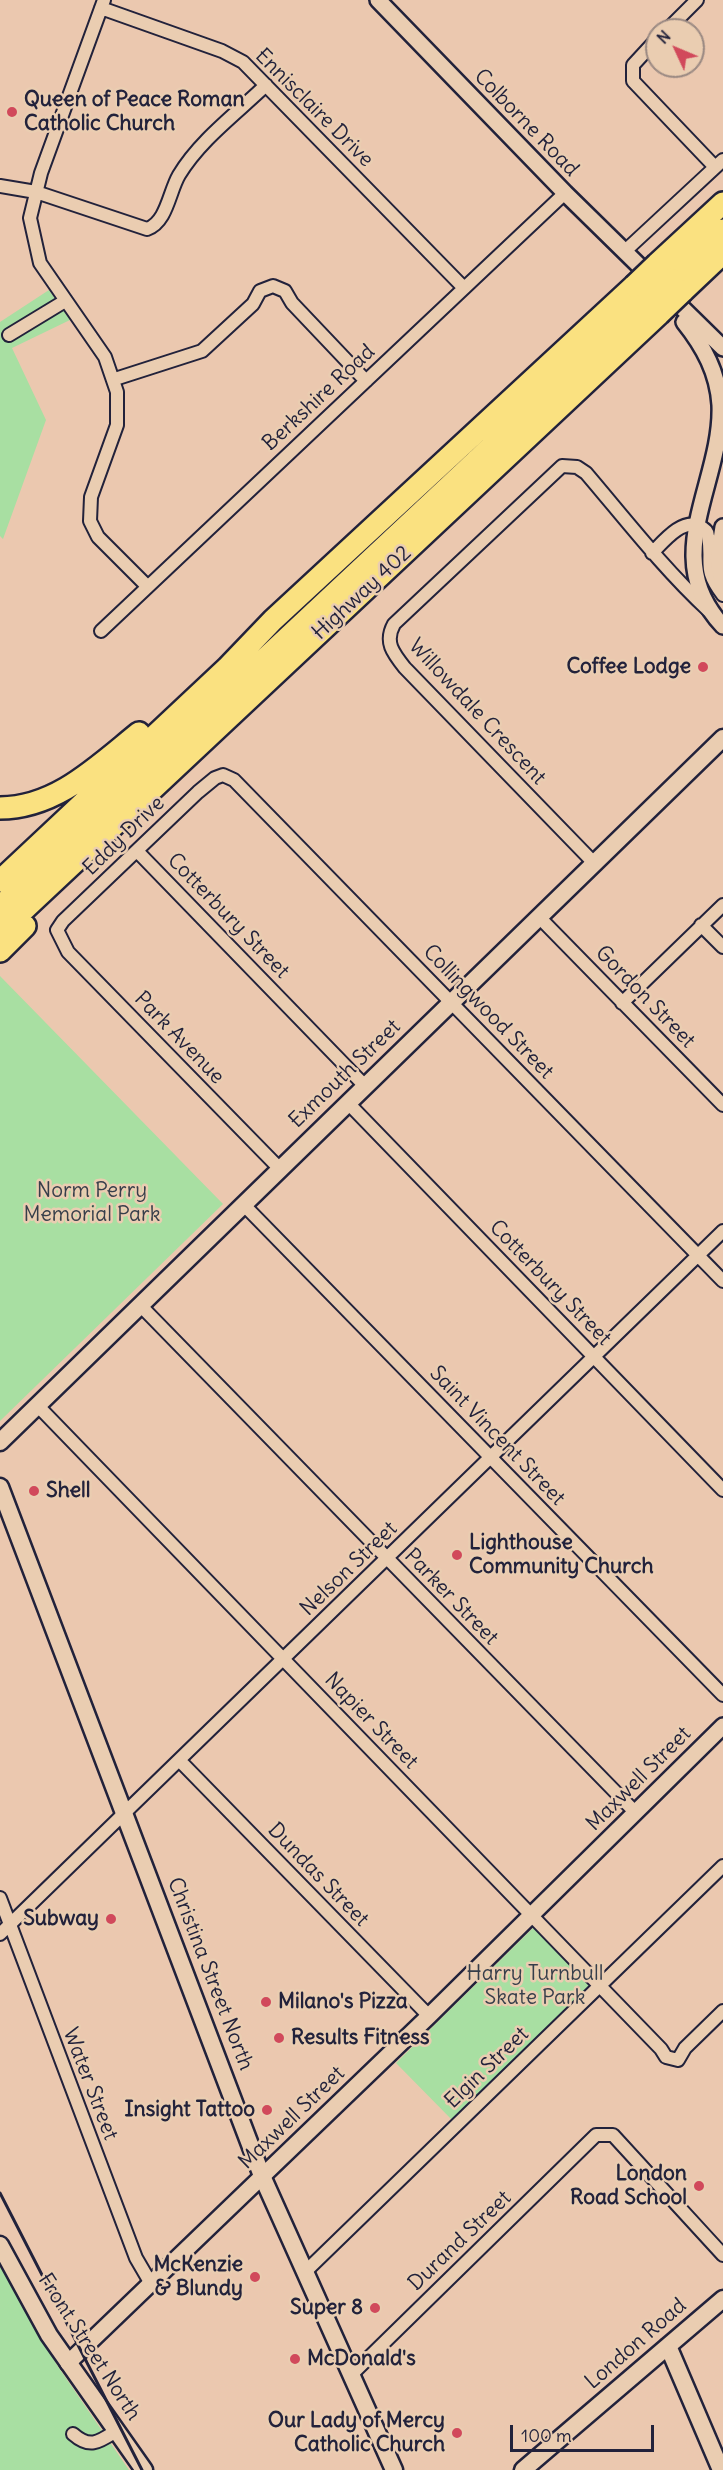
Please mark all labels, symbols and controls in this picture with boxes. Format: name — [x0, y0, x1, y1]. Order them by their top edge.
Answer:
north arrow — [645, 18, 705, 78]
text: N — [652, 26, 675, 48]
street label: Ennisclaire Drive — [250, 44, 378, 172]
street label: Colborne Road — [468, 64, 584, 182]
place label: Queen of Peace Roman Catholic Church — [24, 87, 245, 137]
marker: Queen of Peace Roman Catholic Church — [5, 105, 19, 119]
street label: Berkshire Road — [258, 340, 380, 456]
street label: Highway 402 — [307, 541, 417, 645]
street label: Willowdale Crescent — [403, 634, 551, 790]
place label: Coffee Lodge — [567, 654, 691, 680]
marker: Coffee Lodge — [696, 660, 710, 674]
street label: Eddy Drive — [78, 791, 170, 881]
street label: Cotterbury Street — [162, 848, 294, 984]
street label: Collingwood Street — [417, 940, 559, 1084]
street label: Gordon Street — [590, 941, 700, 1053]
street label: Park Avenue — [129, 987, 229, 1089]
street label: Exmouth Street — [284, 1014, 406, 1134]
park label: Norm Perry Memorial Park — [24, 1178, 160, 1228]
street label: Cotterbury Street — [484, 1215, 616, 1351]
street label: Saint Vincent Street — [424, 1361, 570, 1511]
place label: Shell — [46, 1478, 91, 1504]
marker: Shell — [27, 1484, 41, 1498]
street label: Nelson Street — [295, 1517, 403, 1621]
place label: Lighthouse Community Church — [469, 1530, 654, 1580]
street label: Parker Street — [399, 1544, 503, 1650]
marker: Lighthouse Community Church — [450, 1548, 464, 1562]
street label: Napier Street — [319, 1668, 423, 1774]
street label: Maxwell Street — [581, 1721, 697, 1837]
street label: Dundas Street — [262, 1818, 374, 1932]
street label: Christina Street North — [162, 1874, 258, 2074]
place label: Subway — [23, 1906, 99, 1932]
marker: Subway — [104, 1912, 118, 1926]
park label: Harry Turnbull Skate Park — [467, 1961, 603, 2011]
place label: Milano's Pizza — [278, 1989, 408, 2015]
marker: Milano's Pizza — [259, 1995, 273, 2009]
street label: Elgin Street — [440, 2022, 534, 2114]
street label: Water Street — [57, 2024, 123, 2144]
place label: Results Fitness — [291, 2025, 430, 2051]
marker: Results Fitness — [272, 2031, 286, 2045]
street label: Maxwell Street — [234, 2061, 350, 2175]
place label: Insight Tattoo — [124, 2097, 255, 2123]
marker: Insight Tattoo — [260, 2103, 274, 2117]
place label: London Road School — [570, 2161, 687, 2211]
marker: London Road School — [692, 2179, 706, 2193]
street label: Durand Street — [403, 2186, 517, 2296]
place label: McKenzie & Blundy — [153, 2252, 243, 2302]
street label: Front Street North — [32, 2269, 146, 2425]
marker: McKenzie & Blundy — [248, 2270, 262, 2284]
street label: London Road — [580, 2293, 692, 2395]
place label: Super 8 — [290, 2295, 363, 2321]
marker: Super 8 — [368, 2301, 382, 2315]
place label: McDonald's — [307, 2346, 416, 2372]
marker: McDonald's — [288, 2352, 302, 2366]
place label: Our Lady of Mercy Catholic Church — [268, 2408, 445, 2458]
scale bar — [513, 2413, 657, 2451]
text: 100 m — [521, 2424, 572, 2447]
marker: Our Lady of Mercy Catholic Church — [450, 2426, 464, 2440]

